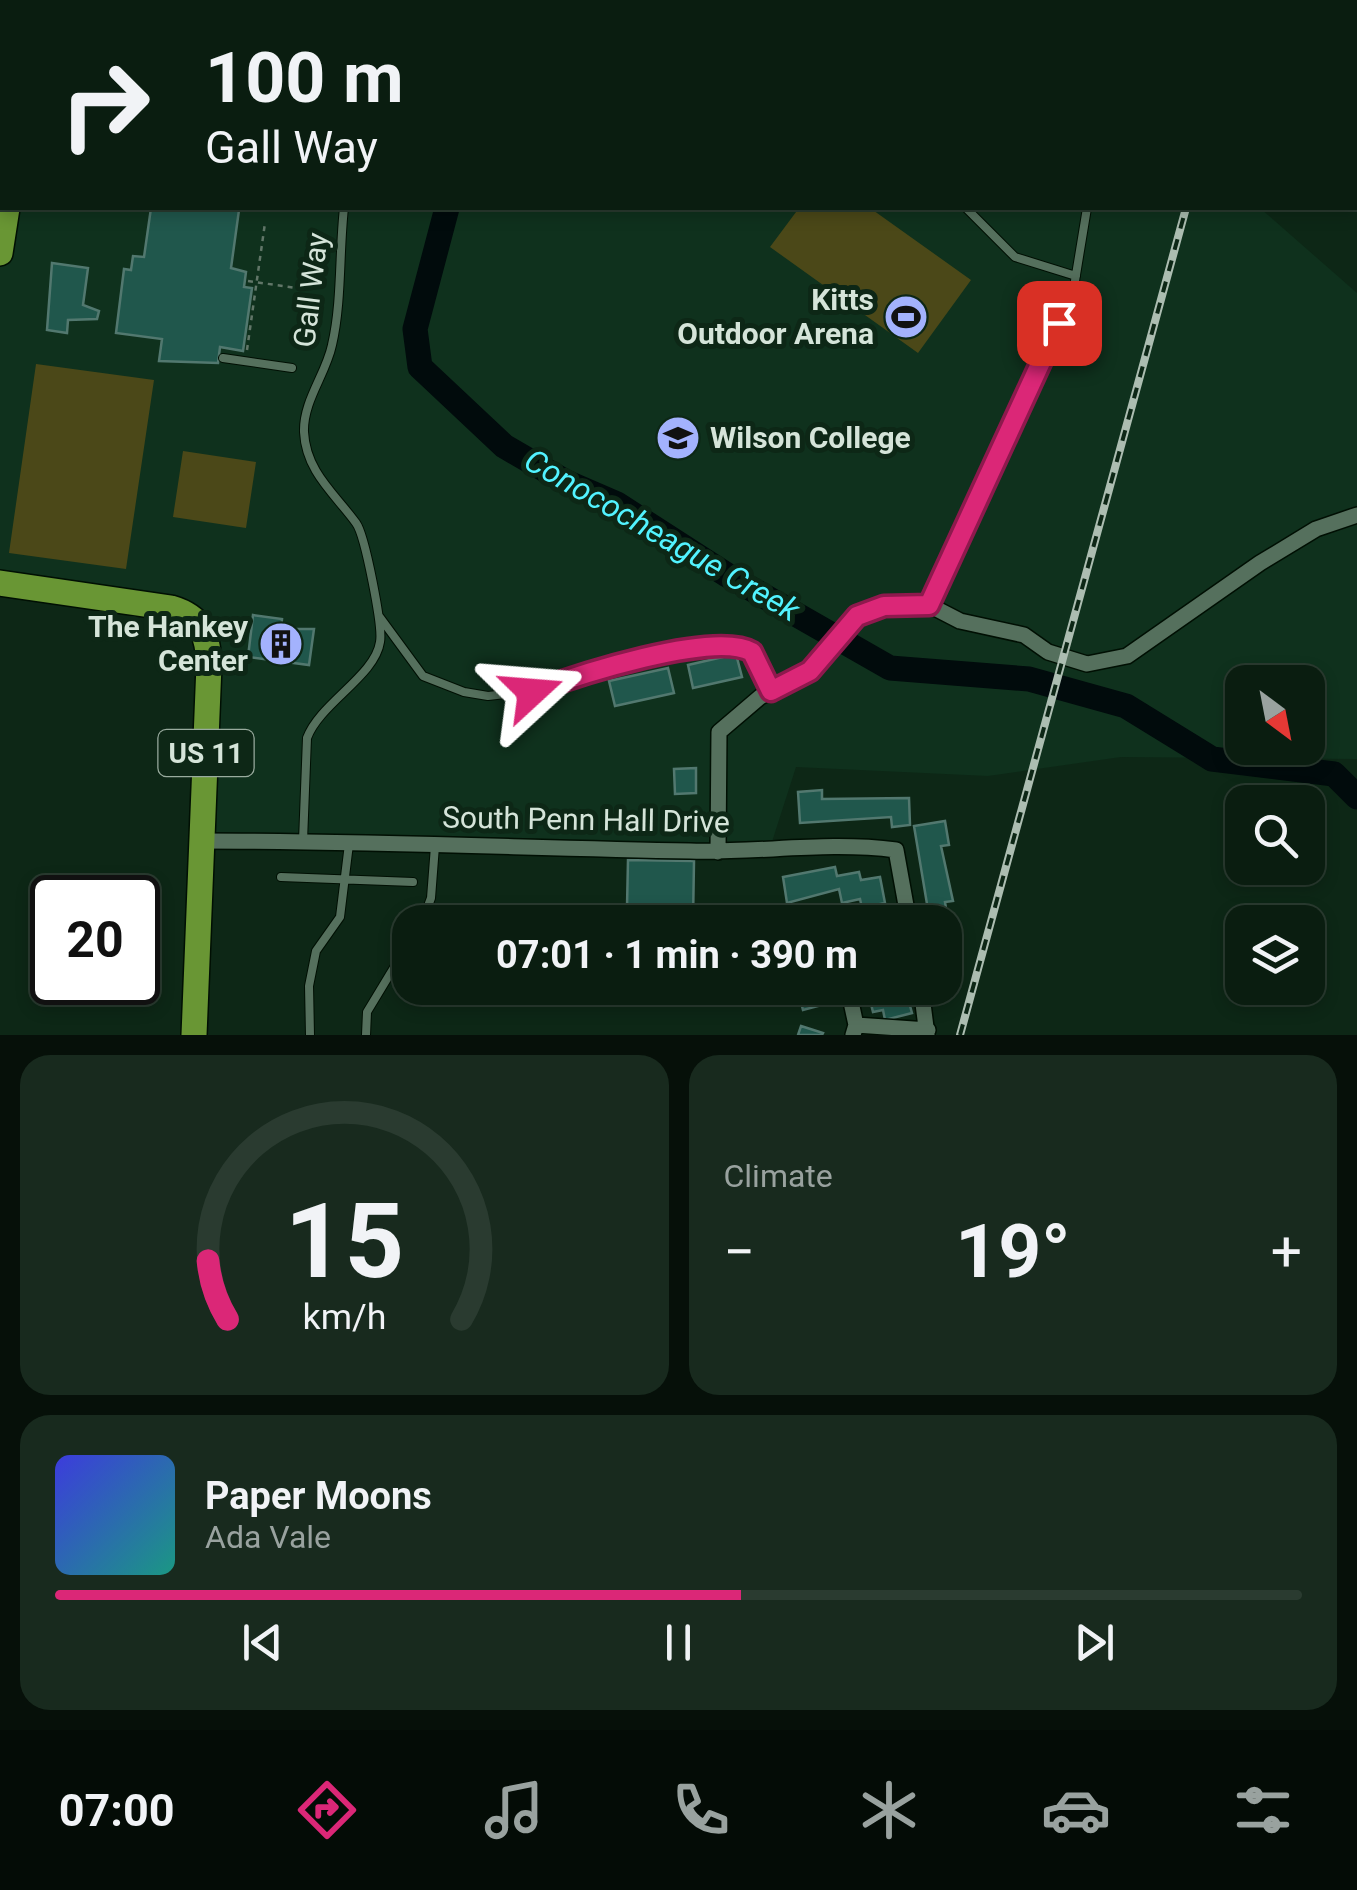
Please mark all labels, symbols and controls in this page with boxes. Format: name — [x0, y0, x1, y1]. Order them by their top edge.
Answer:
text: 100 m — [205, 37, 404, 119]
icon: right — [40, 40, 170, 170]
text: Gall Way — [205, 121, 378, 174]
street label: Gall Way — [286, 231, 335, 349]
pin — [1017, 281, 1102, 366]
place label: Kitts Outdoor Arena — [677, 282, 874, 351]
sports icon: Kitts Outdoor Arena — [883, 294, 929, 340]
icon: arrive — [1032, 296, 1087, 351]
school or university icon: Wilson College — [655, 415, 701, 461]
place label: Wilson College — [710, 420, 911, 455]
water label: Conococheague Creek — [518, 441, 807, 630]
place label: The Hankey Center — [88, 609, 249, 678]
building icon: The Hankey Center — [258, 621, 304, 667]
position arrow — [480, 640, 584, 744]
north arrow — [1225, 665, 1325, 765]
map controls — [1225, 665, 1325, 1005]
road number: US 11 — [158, 730, 254, 776]
button: search — [1225, 785, 1325, 885]
street label: South Penn Hall Drive — [442, 799, 730, 840]
speed limit sign: 20 — [30, 875, 160, 1005]
button: layers — [1225, 905, 1325, 1005]
text: 07:01 · 1 min · 390 m — [496, 933, 858, 977]
text: Climate — [724, 1157, 833, 1195]
text: 15 — [285, 1181, 404, 1302]
text: 19° — [955, 1207, 1071, 1295]
text: − — [724, 1220, 755, 1284]
text: + — [1271, 1220, 1302, 1284]
text: km/h — [302, 1296, 386, 1338]
text: Paper Moons — [205, 1474, 432, 1518]
text: Ada Vale — [205, 1518, 331, 1556]
icon: previous — [235, 1615, 290, 1670]
icon: pause — [651, 1615, 706, 1670]
icon: next — [1067, 1615, 1122, 1670]
icon: directions — [292, 1775, 362, 1845]
icon: music — [479, 1775, 549, 1845]
icon: phone — [666, 1775, 736, 1845]
icon: climate — [854, 1775, 924, 1845]
icon: car — [1041, 1775, 1111, 1845]
icon: filters — [1228, 1775, 1298, 1845]
text: 07:00 — [59, 1784, 175, 1837]

